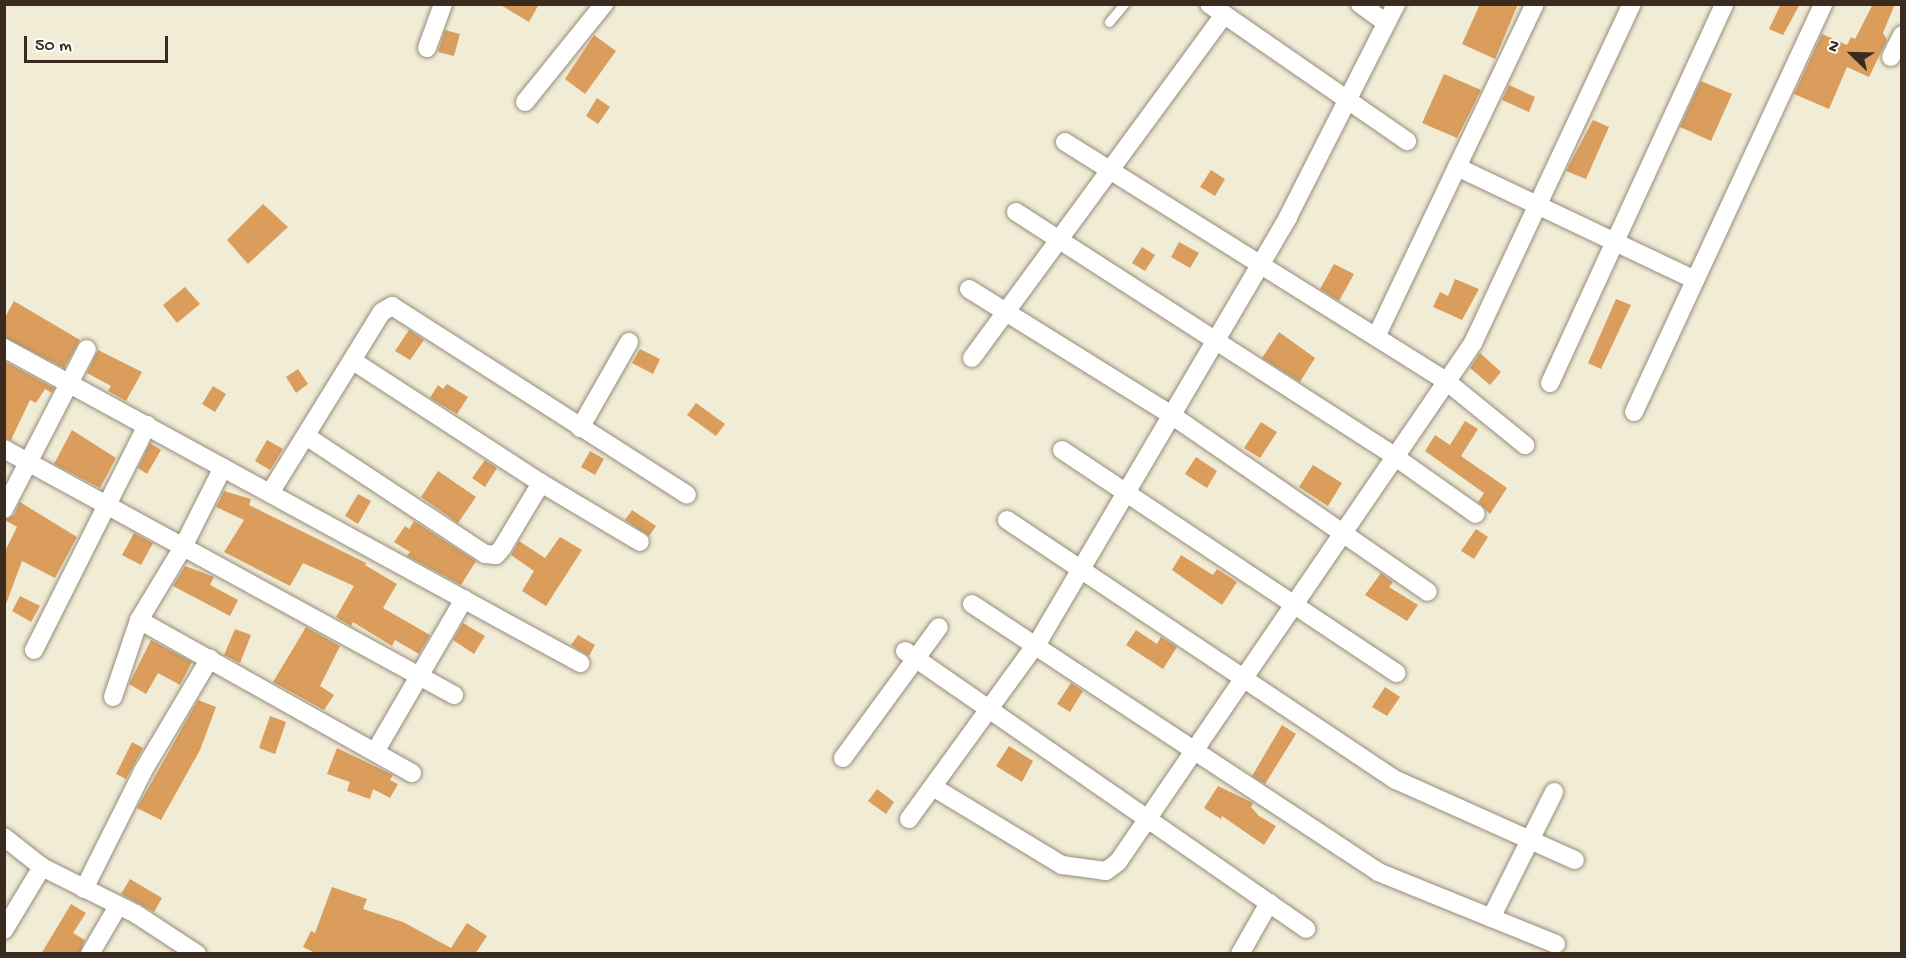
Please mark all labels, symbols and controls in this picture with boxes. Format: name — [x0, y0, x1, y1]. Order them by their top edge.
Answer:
scale bar — [27, 24, 171, 62]
north arrow — [1822, 24, 1882, 84]
text: 50 m — [35, 36, 72, 57]
text: N — [1824, 38, 1846, 55]

